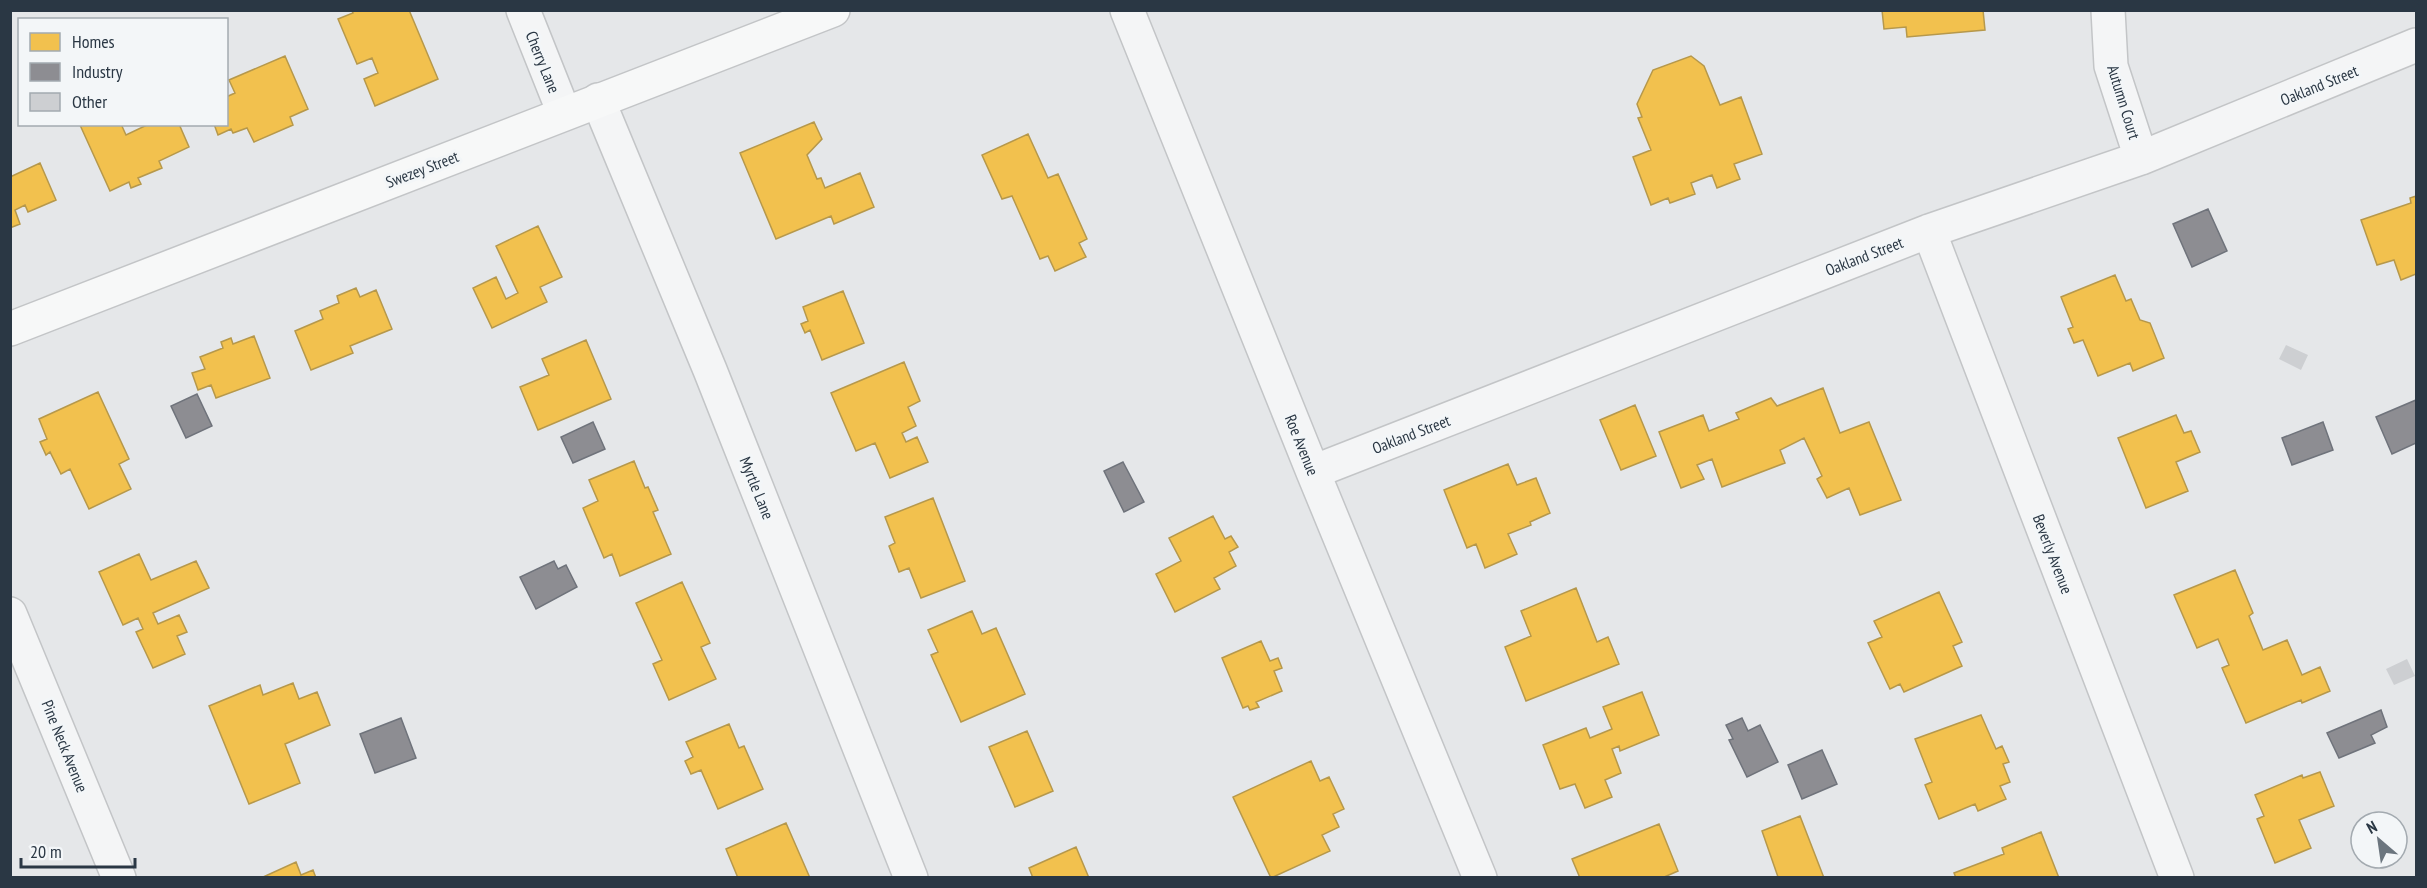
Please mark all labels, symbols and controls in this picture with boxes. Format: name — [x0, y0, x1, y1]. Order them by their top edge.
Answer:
legend — [18, 18, 228, 126]
street label: Cherry Lane — [522, 28, 564, 96]
text: Homes — [72, 30, 115, 53]
text: Industry — [72, 60, 123, 83]
street label: Oakland Street — [2277, 60, 2361, 110]
street label: Autumn Court — [2103, 62, 2145, 142]
text: Other — [72, 90, 107, 113]
street label: Swezey Street — [383, 146, 462, 192]
street label: Oakland Street — [1822, 232, 1906, 280]
street label: Oakland Street — [1369, 410, 1453, 458]
street label: Roe Avenue — [1281, 412, 1323, 478]
street label: Myrtle Lane — [735, 454, 779, 522]
street label: Beverly Avenue — [2029, 511, 2077, 597]
street label: Pine Neck Avenue — [37, 697, 93, 795]
north arrow — [2349, 810, 2409, 870]
text: N — [2363, 816, 2380, 838]
scale bar — [21, 831, 135, 869]
text: 20 m — [30, 840, 62, 863]

